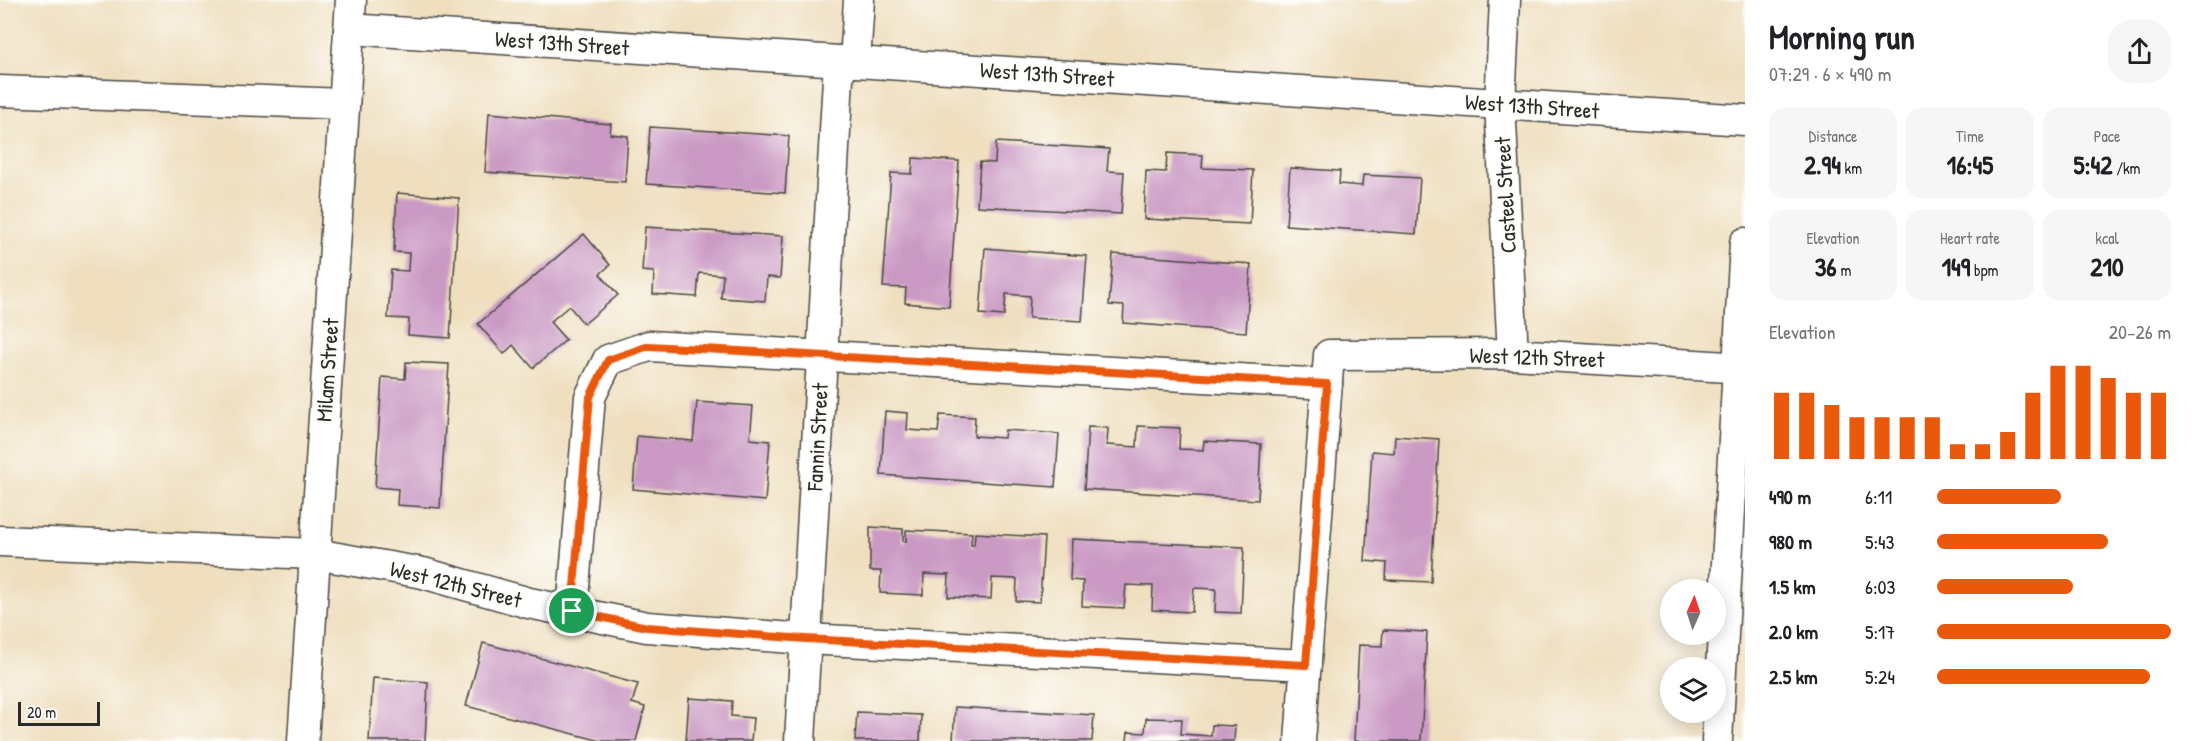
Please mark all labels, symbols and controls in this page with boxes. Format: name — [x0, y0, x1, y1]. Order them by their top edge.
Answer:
text: Morning run — [1769, 15, 1915, 59]
button: share — [2108, 20, 2171, 83]
street label: West 13th Street — [494, 23, 630, 63]
street label: West 13th Street — [979, 54, 1115, 94]
text: 07:29 · 6 × 490 m — [1769, 60, 1891, 87]
street label: West 13th Street — [1464, 86, 1600, 126]
text: Distance — [1809, 125, 1857, 147]
text: Time — [1956, 125, 1984, 147]
text: Pace — [2094, 125, 2120, 147]
street label: Casteel Street — [1487, 136, 1523, 254]
text: 2.94 — [1804, 147, 1841, 182]
text: 16:45 — [1947, 147, 1993, 182]
text: 5:42 — [2074, 147, 2112, 182]
text: km — [1841, 157, 1862, 179]
text: /km — [2112, 157, 2140, 179]
text: Elevation — [1806, 227, 1860, 249]
text: Heart rate — [1940, 227, 2000, 249]
text: kcal — [2095, 227, 2119, 249]
text: 36 — [1815, 249, 1837, 284]
text: 149 — [1942, 249, 1970, 284]
text: 210 — [2090, 249, 2124, 284]
text: m — [1837, 259, 1851, 281]
text: bpm — [1970, 259, 1998, 281]
street label: Milam Street — [308, 317, 346, 423]
text: Elevation — [1769, 318, 1835, 345]
text: 20–26 m — [2109, 318, 2171, 345]
street label: West 12th Street — [1469, 340, 1605, 374]
street label: Fannin Street — [799, 382, 835, 493]
text: 490 m — [1769, 483, 1811, 510]
text: 6:11 — [1865, 483, 1892, 510]
text: 980 m — [1769, 528, 1812, 555]
text: 5:43 — [1865, 528, 1895, 555]
street label: West 12th Street — [387, 553, 525, 615]
text: 1.5 km — [1769, 573, 1816, 600]
text: 6:03 — [1865, 573, 1896, 600]
north arrow — [1660, 579, 1726, 645]
map controls — [1660, 579, 1726, 723]
pin — [546, 585, 597, 636]
icon: arrive — [555, 594, 588, 627]
text: 2.0 km — [1769, 618, 1818, 645]
text: 5:17 — [1865, 618, 1895, 645]
button: layers — [1660, 657, 1726, 723]
text: 2.5 km — [1769, 663, 1818, 690]
text: 5:24 — [1865, 663, 1895, 690]
scale bar — [18, 699, 100, 726]
text: 20 m — [27, 701, 56, 723]

